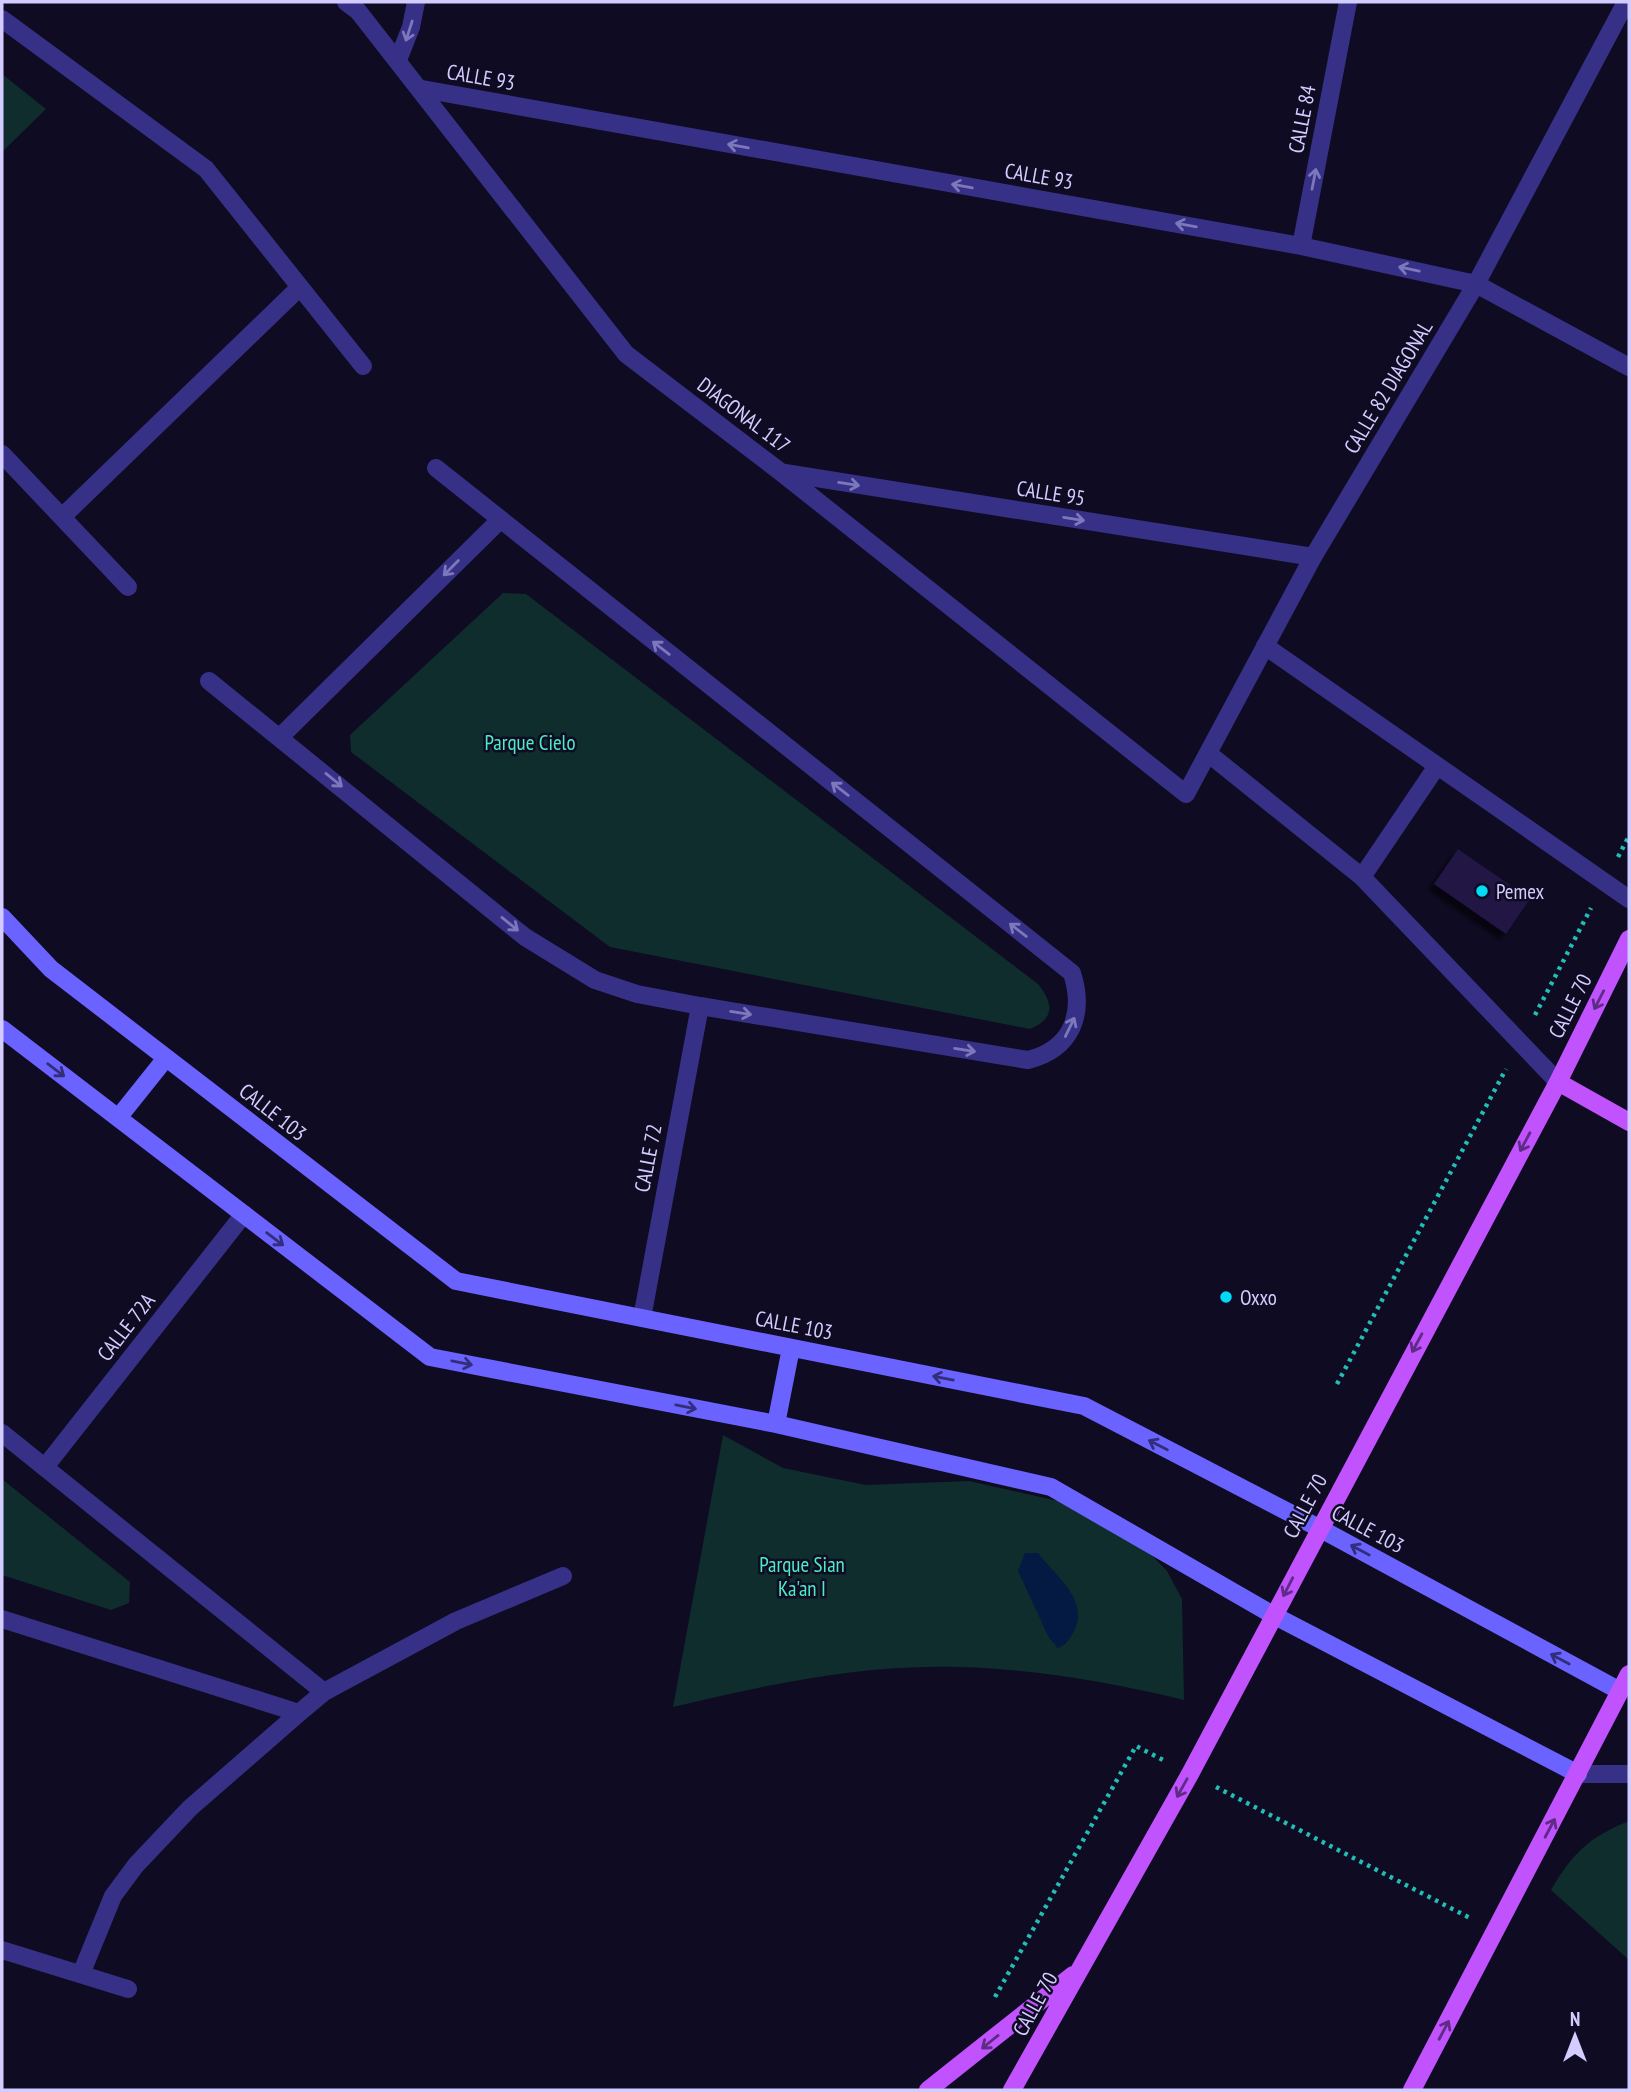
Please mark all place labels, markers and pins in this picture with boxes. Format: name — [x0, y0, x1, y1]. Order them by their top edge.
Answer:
place label: Pemex — [1496, 878, 1545, 905]
marker: Pemex — [1474, 883, 1490, 899]
place label: Oxxo — [1240, 1284, 1277, 1311]
marker: Oxxo — [1218, 1289, 1234, 1305]

